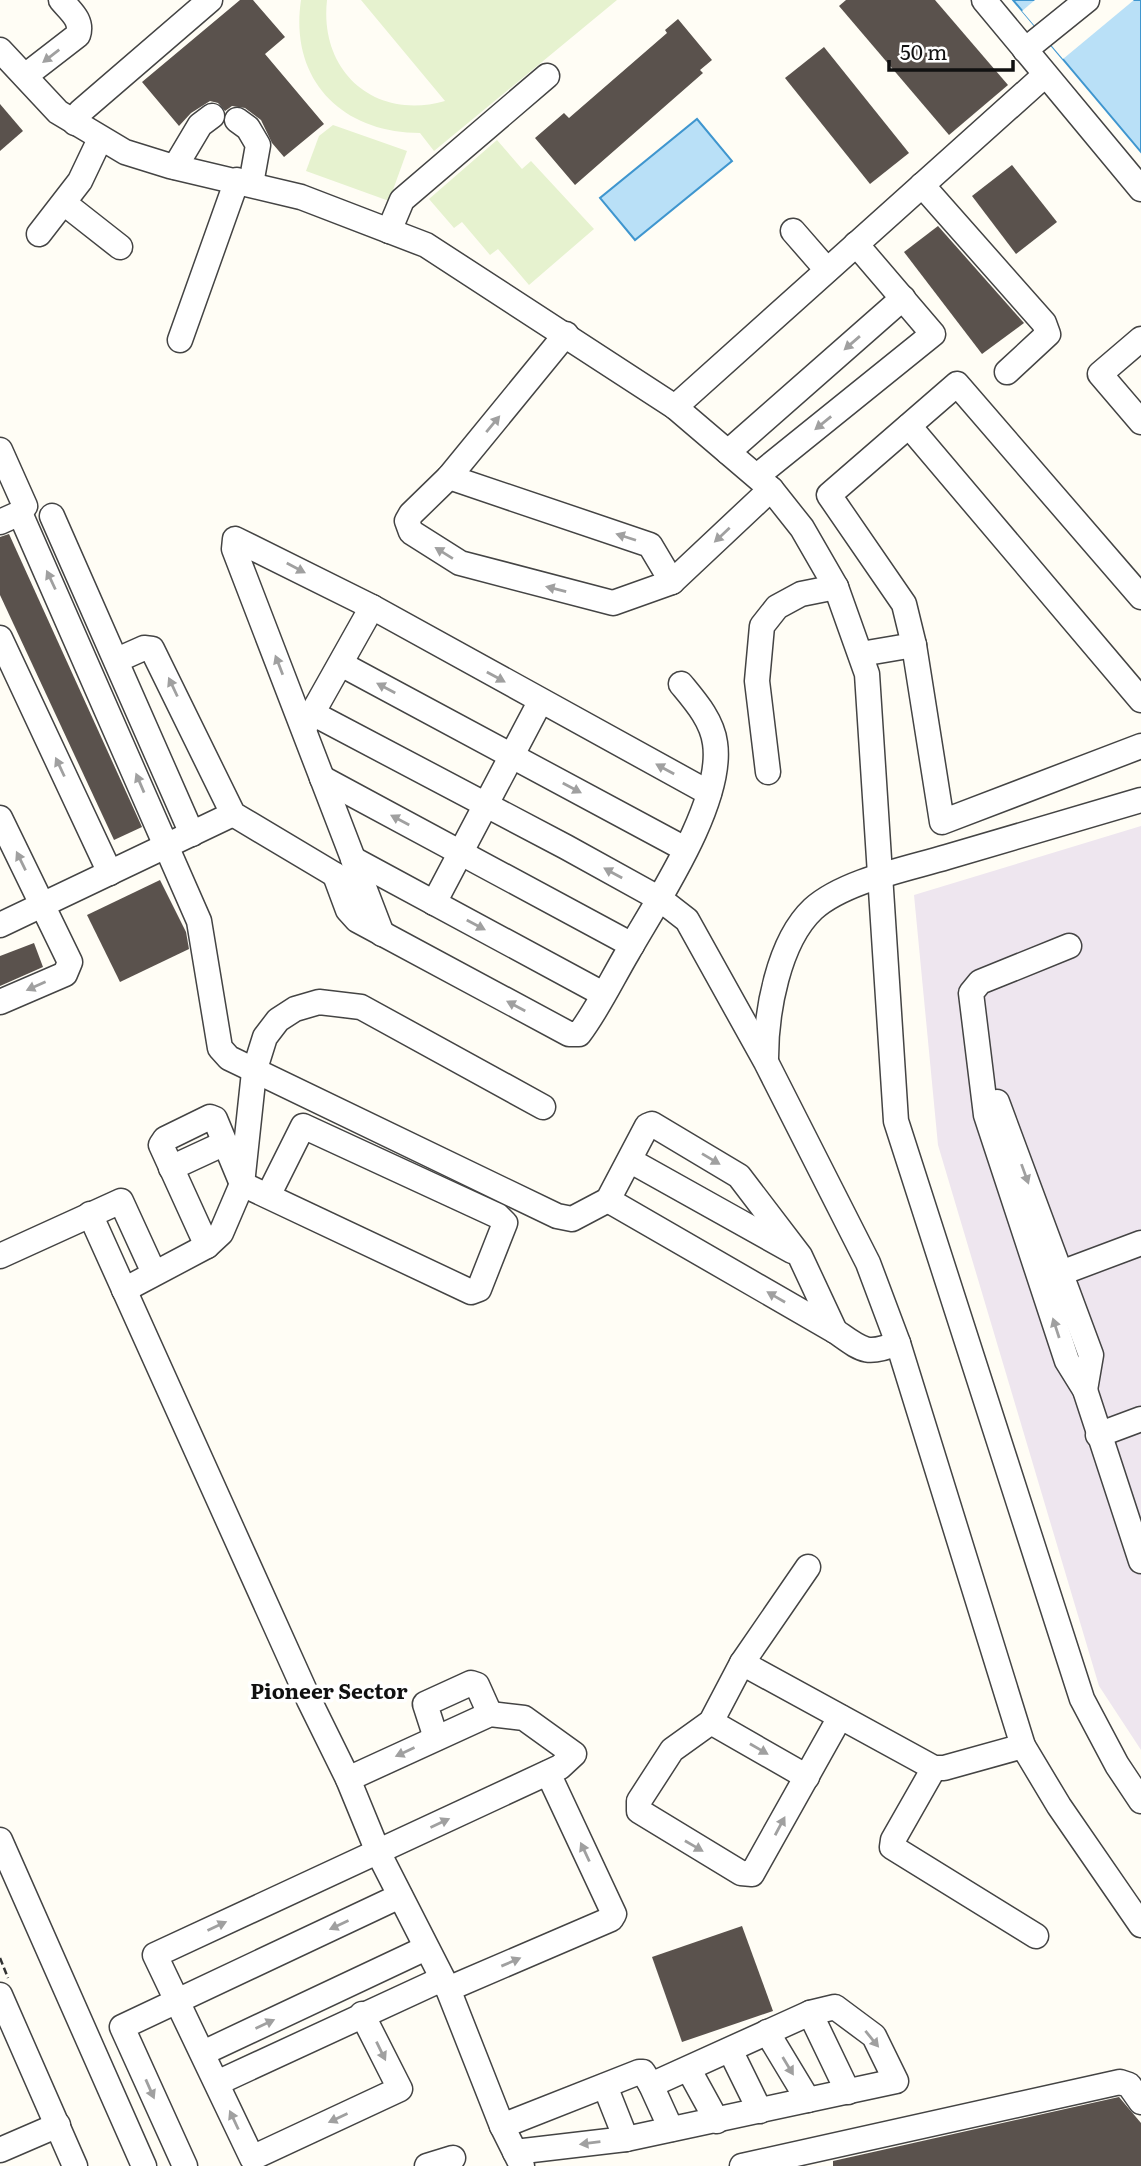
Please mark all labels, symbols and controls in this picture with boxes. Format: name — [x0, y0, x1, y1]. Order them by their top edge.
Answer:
scale bar — [889, 28, 1013, 72]
text: 50 m — [900, 35, 947, 66]
one-way arrow — [42, 48, 60, 62]
one-way arrow — [843, 335, 861, 351]
one-way arrow — [485, 415, 500, 433]
one-way arrow — [814, 416, 832, 431]
one-way arrow — [714, 527, 731, 543]
one-way arrow — [615, 531, 636, 542]
one-way arrow — [435, 546, 454, 559]
one-way arrow — [286, 562, 306, 573]
one-way arrow — [45, 570, 57, 590]
one-way arrow — [545, 583, 567, 594]
one-way arrow — [273, 654, 284, 675]
one-way arrow — [486, 671, 505, 683]
one-way arrow — [167, 677, 179, 697]
one-way arrow — [376, 682, 396, 694]
one-way arrow — [54, 757, 66, 777]
one-way arrow — [655, 763, 675, 775]
one-way arrow — [134, 772, 145, 793]
one-way arrow — [562, 782, 582, 794]
one-way arrow — [391, 814, 410, 826]
one-way arrow — [16, 851, 27, 871]
one-way arrow — [603, 867, 623, 879]
one-way arrow — [467, 919, 487, 931]
one-way arrow — [26, 980, 46, 992]
one-way arrow — [506, 1000, 526, 1012]
one-way arrow — [701, 1153, 721, 1165]
one-way arrow — [1020, 1164, 1031, 1185]
one-way arrow — [766, 1291, 785, 1303]
one-way arrow — [1051, 1317, 1061, 1338]
district label: Pioneer Sector — [250, 1674, 408, 1705]
one-way arrow — [749, 1743, 768, 1755]
one-way arrow — [394, 1747, 415, 1758]
one-way arrow — [774, 1816, 786, 1836]
one-way arrow — [430, 1817, 450, 1829]
one-way arrow — [684, 1840, 704, 1852]
one-way arrow — [579, 1842, 590, 1863]
one-way arrow — [207, 1920, 227, 1932]
one-way arrow — [329, 1920, 349, 1931]
one-way arrow — [501, 1956, 521, 1968]
one-way arrow — [255, 2019, 275, 2030]
one-way arrow — [865, 2029, 880, 2047]
one-way arrow — [375, 2041, 387, 2061]
one-way arrow — [781, 2057, 794, 2076]
one-way arrow — [144, 2079, 156, 2099]
one-way arrow — [229, 2110, 240, 2130]
one-way arrow — [328, 2112, 348, 2124]
one-way arrow — [578, 2138, 600, 2149]

